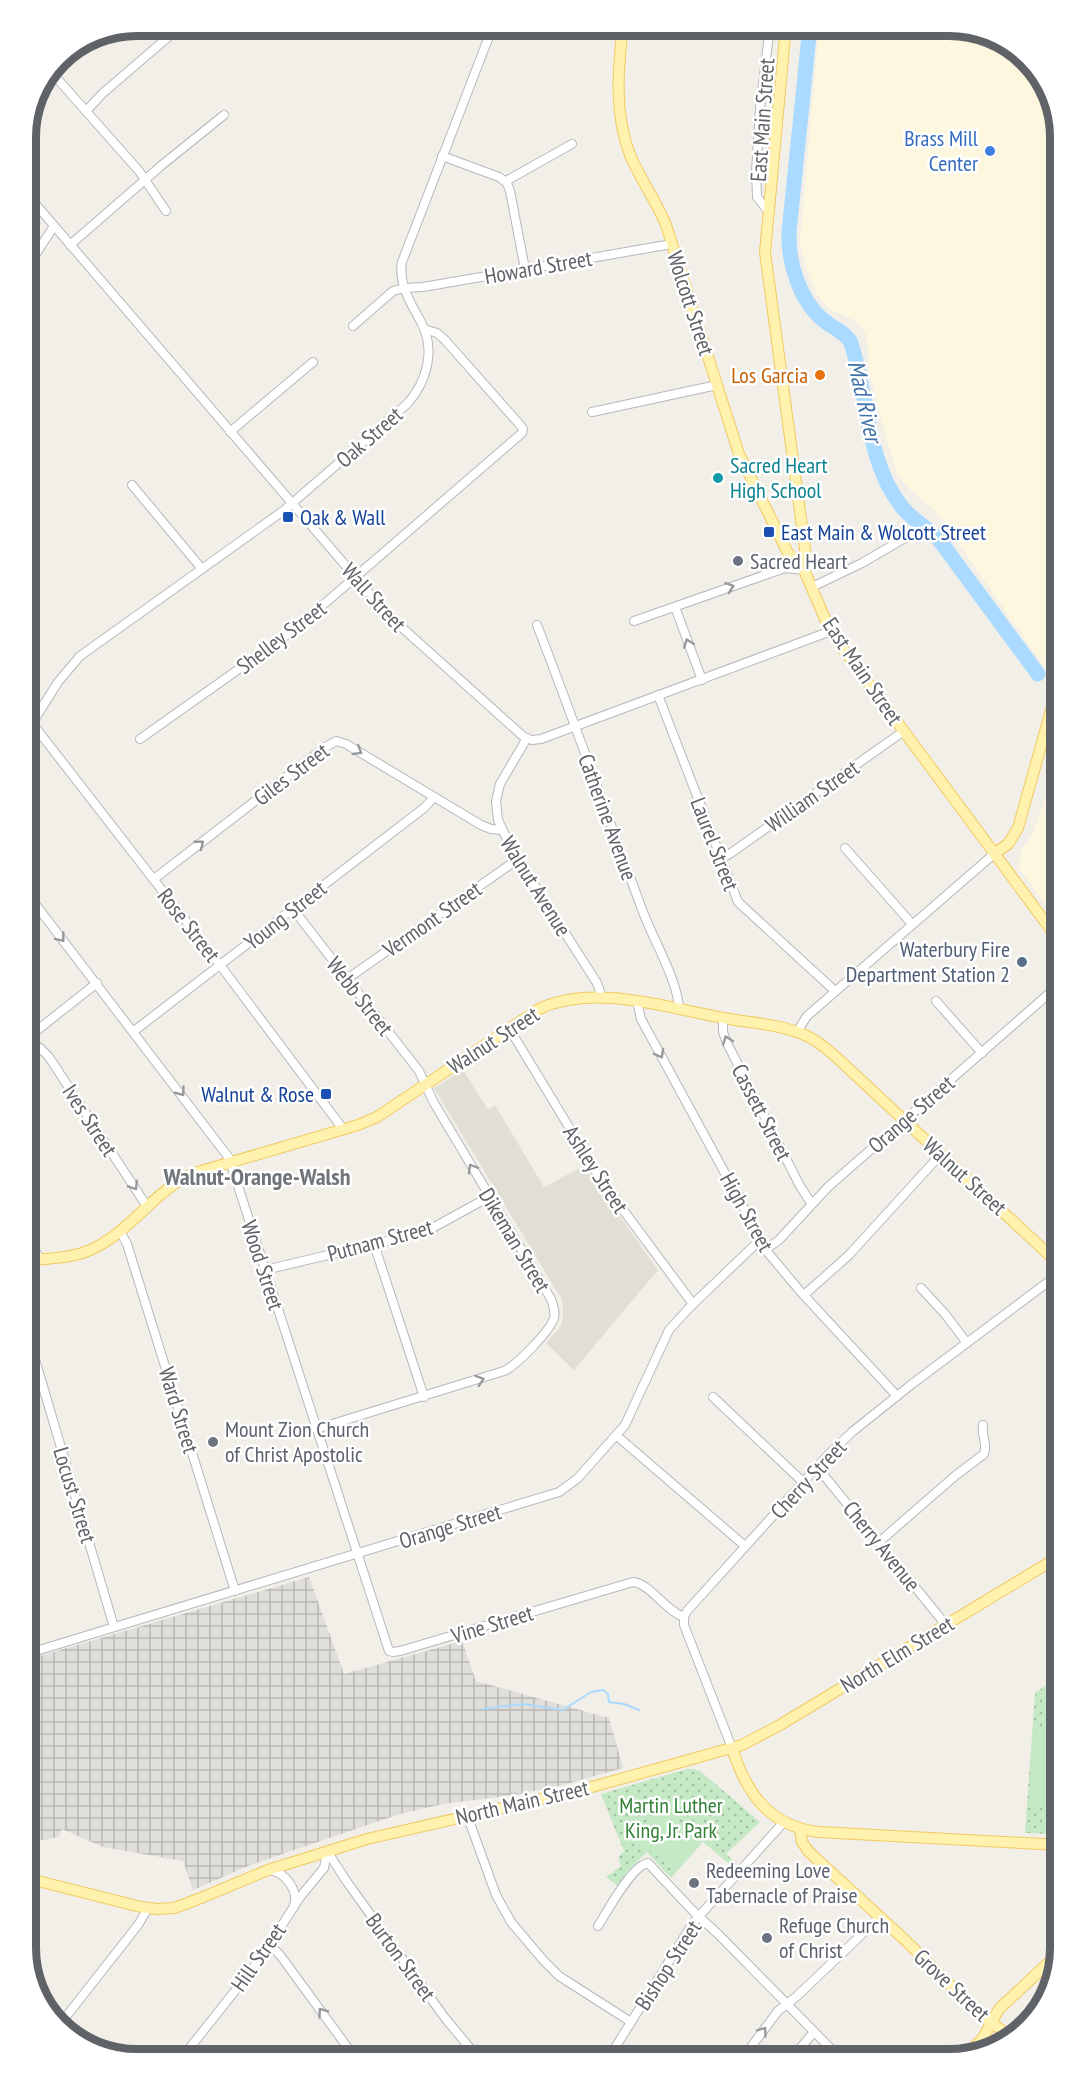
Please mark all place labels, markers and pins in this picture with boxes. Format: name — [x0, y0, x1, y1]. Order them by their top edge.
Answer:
place label: Brass Mill Center — [904, 124, 979, 177]
marker: Brass Mill Center — [983, 144, 997, 158]
place label: Los Garcia — [731, 361, 808, 389]
marker: Los Garcia — [813, 368, 827, 382]
place label: Sacred Heart High School — [730, 451, 828, 504]
marker: Sacred Heart High School — [711, 471, 725, 485]
place label: Oak & Wall — [300, 503, 386, 531]
marker: Oak & Wall — [281, 510, 295, 524]
place label: East Main & Wolcott Street — [781, 518, 986, 546]
marker: East Main & Wolcott Street — [762, 525, 776, 539]
place label: Sacred Heart — [750, 547, 848, 575]
marker: Sacred Heart — [731, 554, 745, 568]
place label: Waterbury Fire Department Station 2 — [846, 935, 1010, 988]
marker: Waterbury Fire Department Station 2 — [1015, 955, 1029, 969]
place label: Walnut & Rose — [201, 1080, 314, 1108]
marker: Walnut & Rose — [319, 1087, 333, 1101]
place label: Mount Zion Church of Christ Apostolic — [225, 1415, 369, 1468]
marker: Mount Zion Church of Christ Apostolic — [206, 1435, 220, 1449]
place label: Redeeming Love Tabernacle of Praise — [706, 1856, 858, 1909]
marker: Redeeming Love Tabernacle of Praise — [687, 1876, 701, 1890]
place label: Refuge Church of Christ — [779, 1911, 889, 1964]
marker: Refuge Church of Christ — [760, 1931, 774, 1945]

